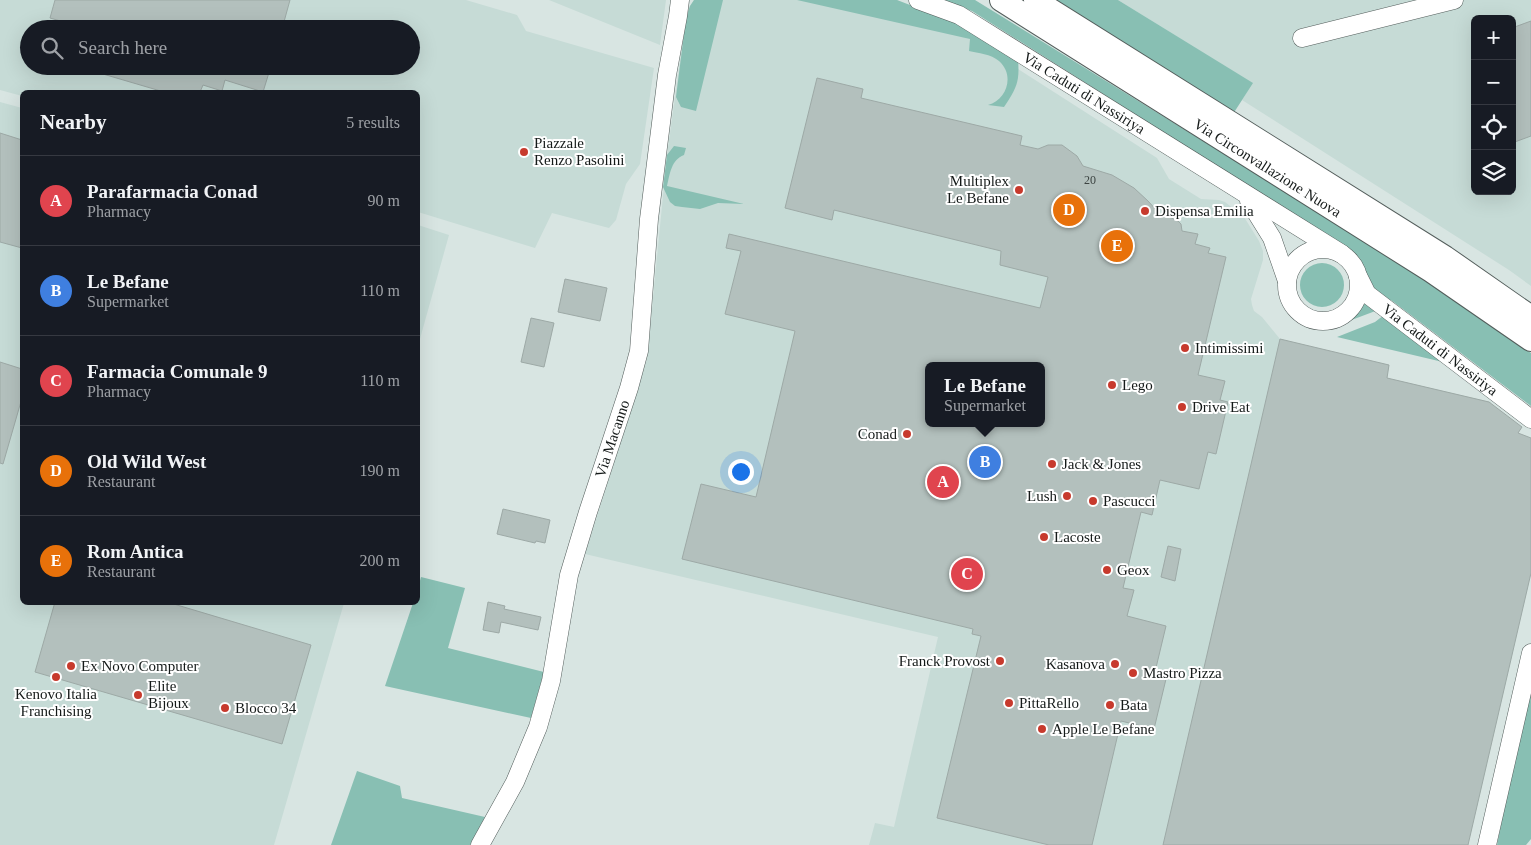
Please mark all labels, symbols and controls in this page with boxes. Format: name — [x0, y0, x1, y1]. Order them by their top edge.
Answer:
map controls — [1471, 15, 1516, 195]
button: + — [1471, 15, 1516, 60]
search box — [20, 20, 420, 75]
icon: search — [38, 34, 66, 62]
text: Search here — [78, 37, 167, 58]
street label: Via Caduti di Nassiriya — [1020, 49, 1148, 137]
button: − — [1471, 60, 1516, 105]
button: locate — [1471, 105, 1516, 150]
text: Nearby — [40, 110, 107, 134]
text: 5 results — [346, 114, 400, 131]
street label: Via Circonvallazione Nuova — [1191, 116, 1344, 220]
place label: Piazzale Renzo Pasolini — [534, 135, 624, 168]
marker: Piazzale Renzo Pasolini — [518, 146, 530, 158]
button: layers — [1471, 150, 1516, 195]
place label: Multiplex Le Befane — [947, 173, 1009, 206]
house number: 20 — [1084, 173, 1096, 187]
text: Parafarmacia Conad — [87, 181, 257, 202]
marker: Multiplex Le Befane — [1013, 184, 1025, 196]
pin: D — [1053, 191, 1085, 229]
text: A — [50, 192, 62, 209]
text: 90 m — [368, 192, 400, 209]
text: Pharmacy — [87, 203, 151, 220]
place label: Dispensa Emilia — [1155, 203, 1254, 219]
marker: Dispensa Emilia — [1139, 205, 1151, 217]
pin: E — [1101, 227, 1133, 265]
text: Le Befane — [87, 271, 169, 292]
text: B — [51, 282, 61, 299]
text: 110 m — [360, 282, 400, 299]
text: Supermarket — [87, 293, 169, 310]
street label: Via Caduti di Nassiriya — [1379, 301, 1501, 399]
place label: Intimissimi — [1195, 340, 1263, 356]
marker: Intimissimi — [1179, 342, 1191, 354]
text: Farmacia Comunale 9 — [87, 361, 267, 382]
popup — [925, 362, 1045, 427]
text: C — [50, 372, 62, 389]
text: 110 m — [360, 372, 400, 389]
text: Le Befane — [944, 375, 1026, 396]
place label: Lego — [1122, 377, 1153, 393]
marker: Lego — [1106, 379, 1118, 391]
text: Pharmacy — [87, 383, 151, 400]
text: Supermarket — [944, 397, 1026, 414]
street label: Via Macanno — [592, 398, 632, 479]
place label: Drive Eat — [1192, 399, 1251, 415]
marker: Drive Eat — [1176, 401, 1188, 413]
place label: Conad — [858, 426, 897, 442]
marker: Conad — [901, 428, 913, 440]
pin: B — [969, 443, 1001, 481]
text: Old Wild West — [87, 451, 206, 472]
place label: Jack & Jones — [1062, 456, 1141, 472]
marker: Jack & Jones — [1046, 458, 1058, 470]
your location — [728, 459, 754, 485]
text: D — [50, 462, 62, 479]
text: 190 m — [360, 462, 400, 479]
pin: A — [927, 463, 959, 501]
text: Restaurant — [87, 473, 155, 490]
place label: Lush — [1027, 488, 1058, 504]
marker: Lush — [1061, 490, 1073, 502]
place label: Pascucci — [1103, 493, 1155, 509]
marker: Pascucci — [1087, 495, 1099, 507]
place label: Lacoste — [1054, 529, 1101, 545]
marker: Lacoste — [1038, 531, 1050, 543]
text: Rom Antica — [87, 541, 184, 562]
text: E — [51, 552, 61, 569]
text: 200 m — [360, 552, 400, 569]
pin: C — [951, 555, 983, 593]
place label: Geox — [1117, 562, 1150, 578]
text: Restaurant — [87, 563, 155, 580]
marker: Geox — [1101, 564, 1113, 576]
place label: Franck Provost — [899, 653, 991, 669]
marker: Franck Provost — [994, 655, 1006, 667]
place label: Kasanova — [1046, 656, 1105, 672]
place label: Ex Novo Computer — [81, 658, 199, 674]
marker: Kasanova — [1109, 658, 1121, 670]
marker: Ex Novo Computer — [65, 660, 77, 672]
place label: Mastro Pizza — [1143, 665, 1222, 681]
marker: Mastro Pizza — [1127, 667, 1139, 679]
marker: Kenovo Italia Franchising — [50, 671, 62, 683]
place label: Elite Bijoux — [148, 678, 189, 711]
place label: Kenovo Italia Franchising — [15, 686, 97, 719]
marker: Elite Bijoux — [132, 689, 144, 701]
place label: PittaRello — [1019, 695, 1079, 711]
marker: PittaRello — [1003, 697, 1015, 709]
place label: Bata — [1120, 697, 1148, 713]
marker: Bata — [1104, 699, 1116, 711]
place label: Blocco 34 — [235, 700, 297, 716]
marker: Blocco 34 — [219, 702, 231, 714]
place label: Apple Le Befane — [1052, 721, 1155, 737]
marker: Apple Le Befane — [1036, 723, 1048, 735]

